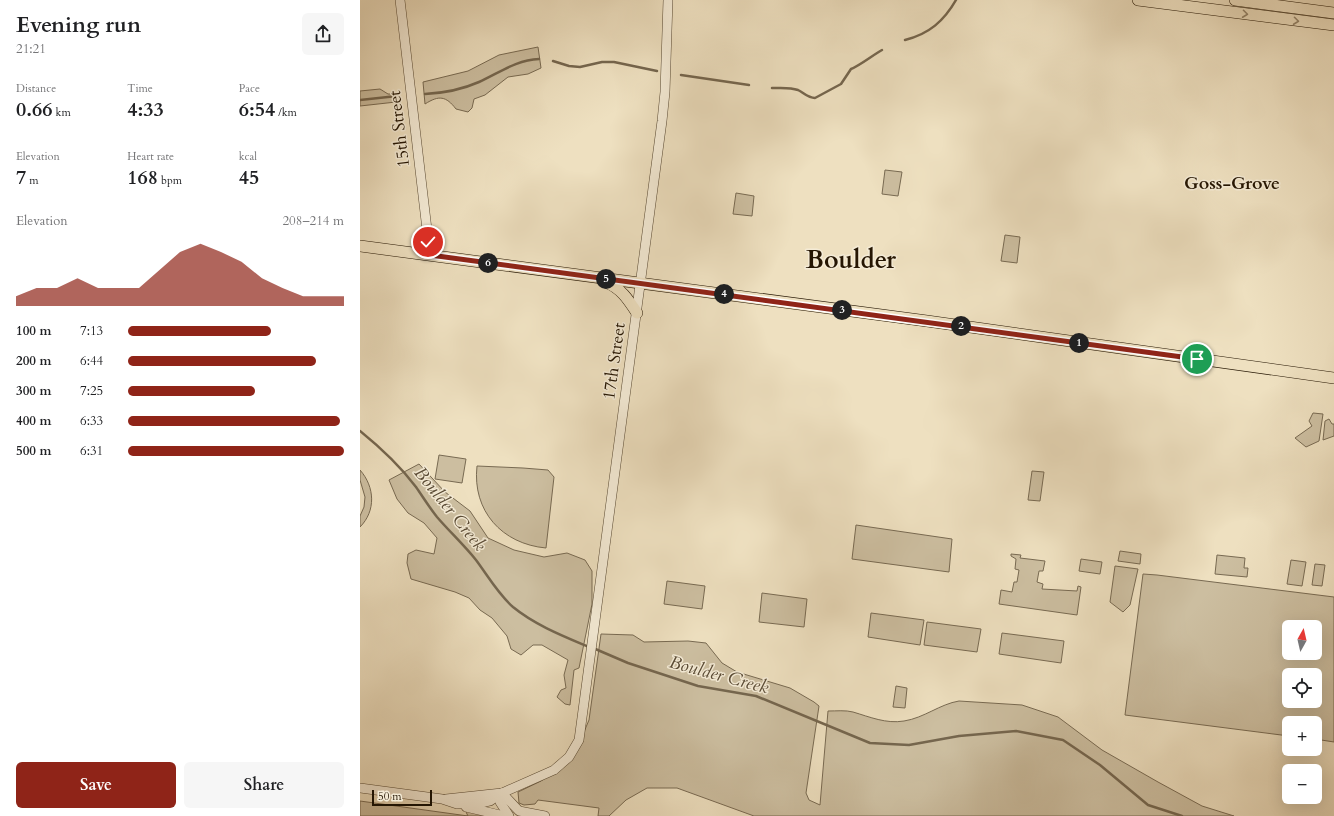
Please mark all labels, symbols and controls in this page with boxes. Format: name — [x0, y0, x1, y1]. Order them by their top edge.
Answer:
one-way arrow — [1242, 9, 1248, 18]
text: Evening run — [16, 10, 141, 40]
button: share — [302, 13, 344, 55]
one-way arrow — [1293, 16, 1299, 25]
text: 21:21 — [16, 40, 46, 58]
text: Distance — [16, 81, 56, 96]
text: Time — [127, 81, 153, 96]
text: Pace — [239, 81, 260, 96]
street label: 15th Street — [383, 88, 415, 169]
text: 0.66 — [16, 96, 53, 123]
text: 4:33 — [127, 96, 164, 123]
text: 6:54 — [239, 96, 275, 123]
text: km — [53, 105, 71, 120]
text: /km — [275, 105, 297, 120]
text: Elevation — [16, 149, 60, 164]
text: Heart rate — [127, 149, 174, 164]
text: kcal — [239, 149, 257, 164]
text: 7 — [16, 164, 26, 191]
text: 168 — [127, 164, 158, 191]
text: 45 — [239, 164, 259, 191]
district label: Goss-Grove — [1184, 171, 1280, 196]
text: m — [26, 173, 39, 188]
text: bpm — [158, 173, 182, 188]
text: Elevation — [16, 212, 68, 230]
text: 208–214 m — [282, 212, 344, 230]
pin — [411, 225, 445, 259]
icon: check — [417, 231, 439, 253]
district label: Boulder — [806, 243, 897, 277]
pin: 6 — [478, 253, 498, 273]
text: 6 — [485, 255, 491, 270]
pin: 5 — [596, 269, 616, 289]
text: 5 — [603, 271, 609, 286]
pin: 4 — [714, 284, 734, 304]
text: 4 — [721, 286, 727, 301]
pin: 3 — [832, 300, 852, 320]
text: 3 — [839, 302, 845, 317]
pin: 2 — [951, 316, 971, 336]
text: 2 — [958, 318, 964, 333]
street label: 17th Street — [597, 320, 631, 401]
text: 100 m — [16, 322, 51, 340]
text: 7:13 — [80, 322, 103, 340]
pin: 1 — [1069, 333, 1089, 353]
text: 1 — [1076, 335, 1082, 350]
pin — [1180, 342, 1214, 376]
icon: arrive — [1186, 348, 1208, 370]
text: 200 m — [16, 352, 51, 370]
text: 6:44 — [80, 352, 103, 370]
text: 300 m — [16, 382, 51, 400]
text: 7:25 — [80, 382, 103, 400]
text: 400 m — [16, 412, 51, 430]
text: 6:33 — [80, 412, 103, 430]
text: 500 m — [16, 442, 51, 460]
text: 6:31 — [80, 442, 103, 460]
water label: Boulder Creek — [408, 461, 492, 557]
north arrow — [1282, 620, 1322, 660]
map controls — [1282, 620, 1322, 804]
water label: Boulder Creek — [666, 650, 772, 700]
button: locate — [1282, 668, 1322, 708]
button: + — [1282, 716, 1322, 756]
button: Save — [16, 762, 176, 808]
button: Share — [184, 762, 344, 808]
button: − — [1282, 764, 1322, 804]
scale bar — [372, 788, 432, 807]
text: 50 m — [378, 789, 402, 804]

